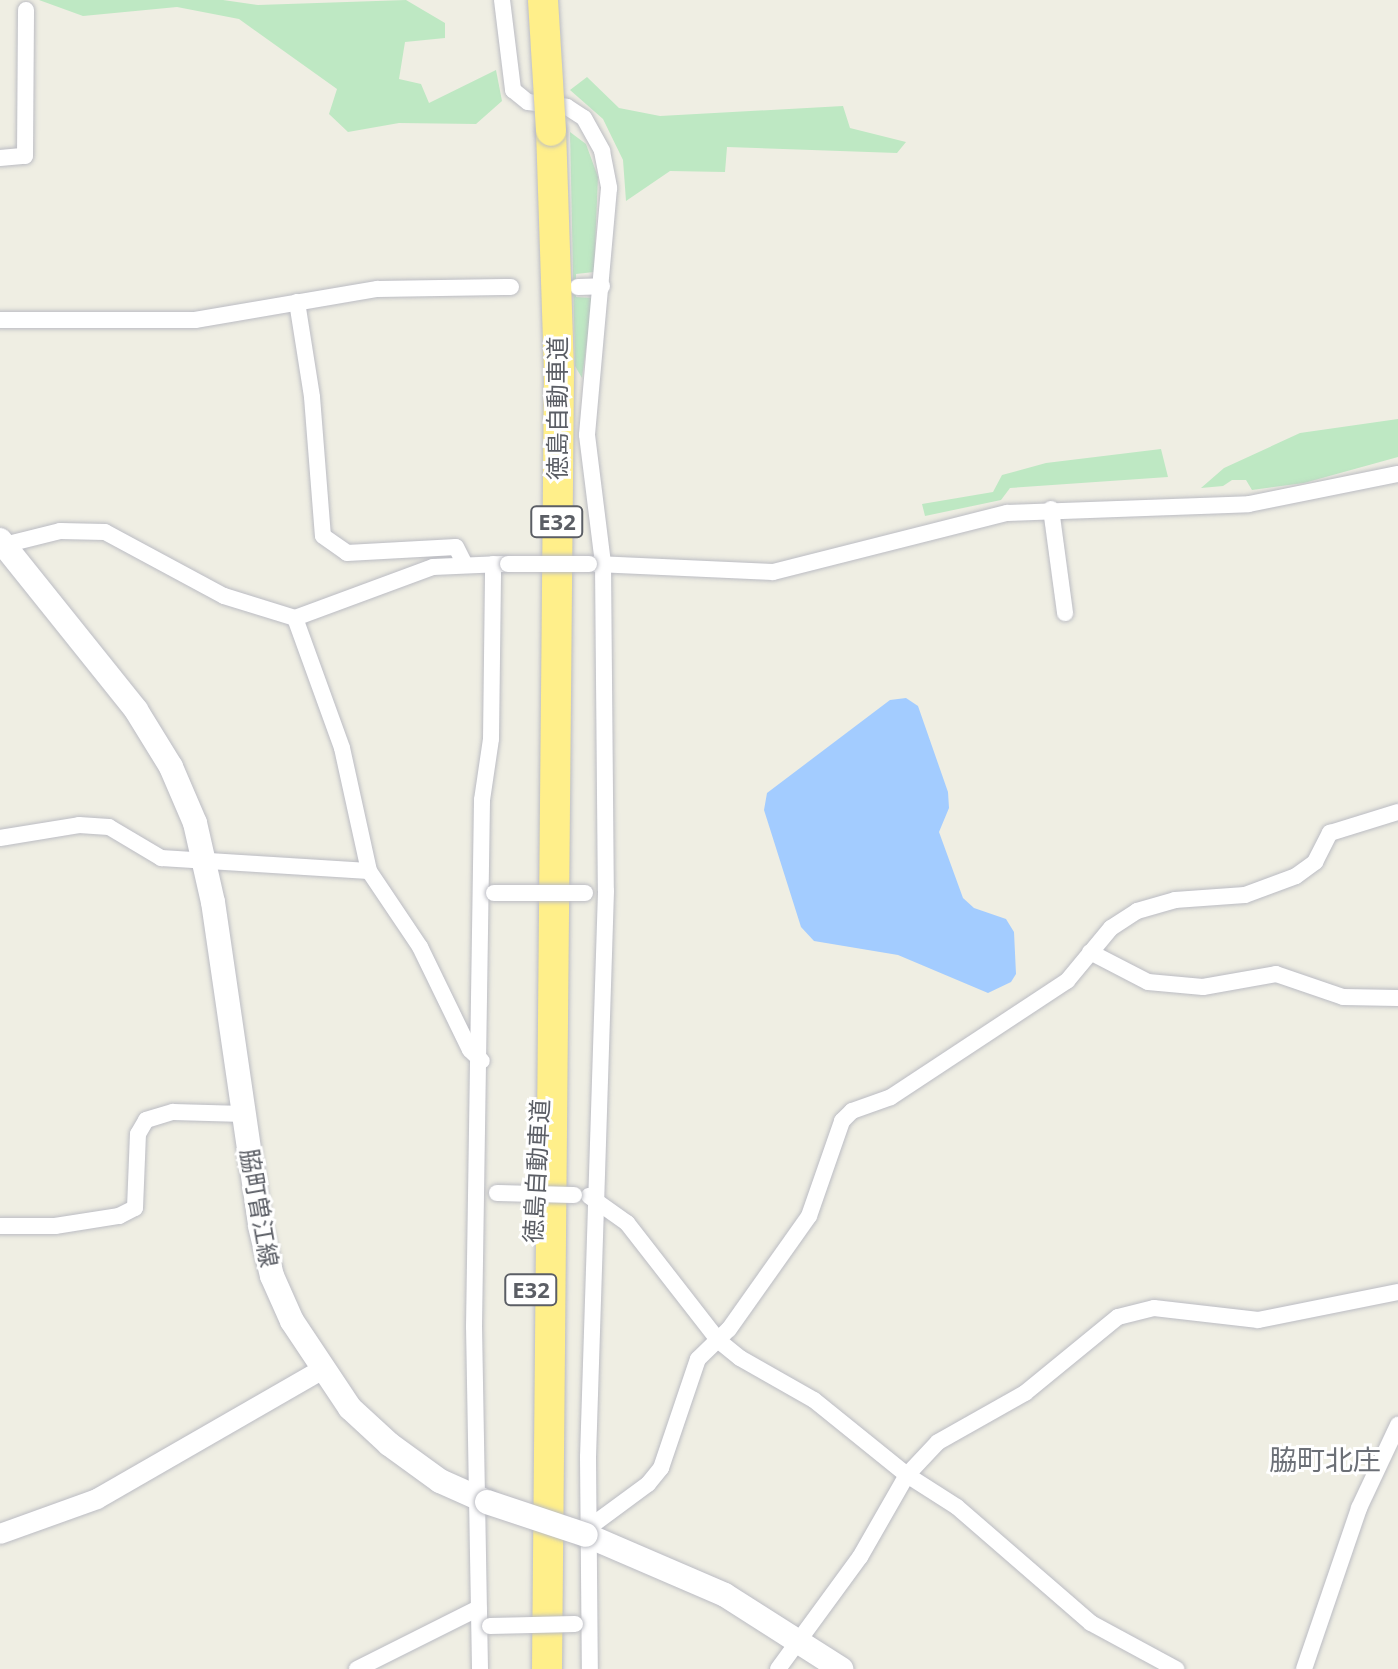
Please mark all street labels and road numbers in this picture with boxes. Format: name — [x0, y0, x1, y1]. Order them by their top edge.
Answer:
street label: 徳島自動車道 — [543, 336, 571, 480]
road number: E32 — [529, 504, 585, 540]
street label: 徳島自動車道 — [518, 1098, 554, 1244]
street label: 脇町曽江線 — [235, 1146, 285, 1270]
road number: E32 — [503, 1272, 559, 1308]

